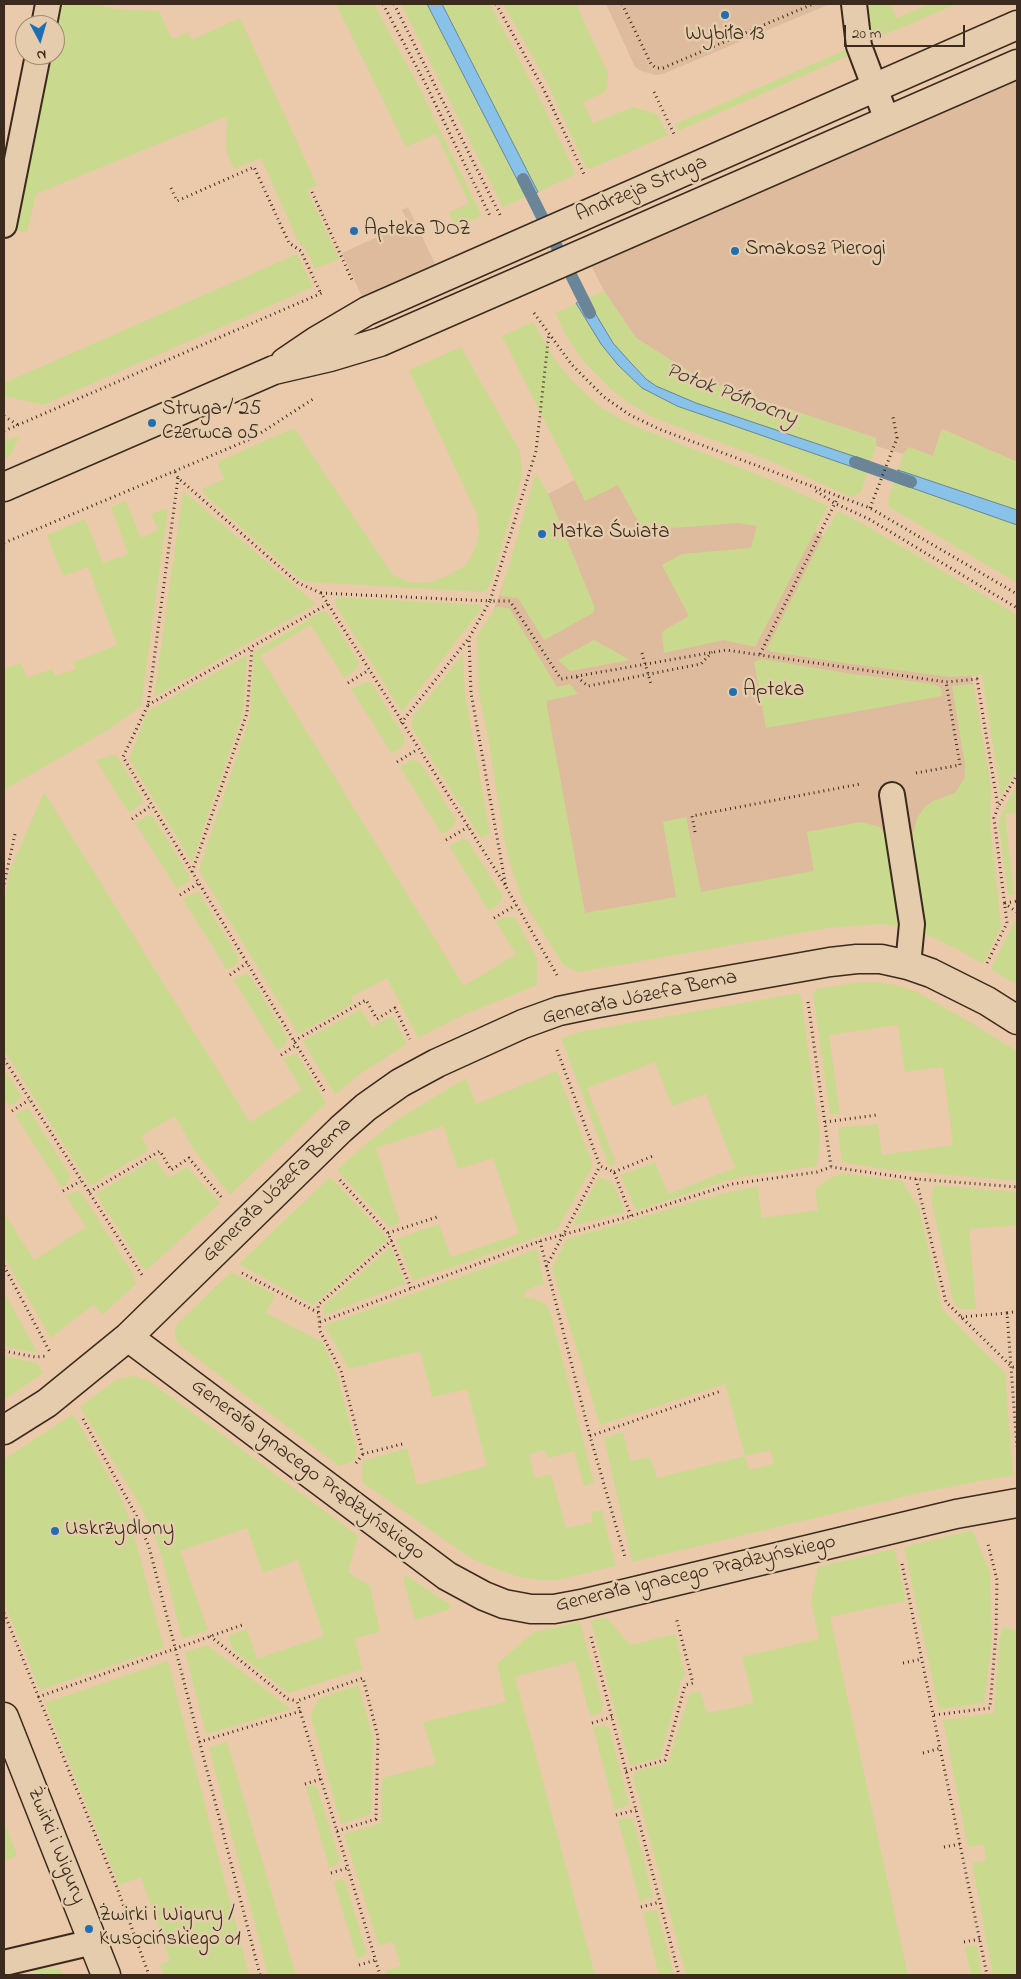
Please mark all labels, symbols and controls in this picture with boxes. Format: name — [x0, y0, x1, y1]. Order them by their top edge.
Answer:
marker: Wybiła 13 — [719, 9, 731, 21]
north arrow — [15, 15, 65, 65]
scale bar — [846, 15, 967, 47]
place label: Wybiła 13 — [685, 23, 765, 49]
text: 20 m — [852, 23, 881, 45]
text: N — [36, 43, 47, 65]
street label: Andrzeja Struga — [572, 151, 712, 229]
place label: Apteka DOZ — [364, 218, 471, 244]
marker: Apteka DOZ — [348, 225, 360, 237]
place label: Smakosz Pierogi — [745, 238, 886, 264]
marker: Smakosz Pierogi — [729, 245, 741, 257]
water label: Potok Północny — [662, 359, 800, 433]
place label: Struga / 25 Czerwca 05 — [162, 398, 261, 448]
marker: Struga / 25 Czerwca 05 — [146, 417, 158, 429]
place label: Matka Świata — [552, 521, 670, 547]
marker: Matka Świata — [536, 528, 548, 540]
place label: Apteka — [743, 679, 804, 705]
marker: Apteka — [727, 686, 739, 698]
street label: Generała Józefa Bema — [540, 966, 740, 1032]
street label: Generała Józefa Bema — [198, 1113, 358, 1269]
street label: Generała Ignacego Prądzyńskiego — [185, 1375, 429, 1567]
place label: Uskrzydlony — [65, 1518, 174, 1544]
marker: Uskrzydlony — [49, 1525, 61, 1537]
street label: Generała Ignacego Prądzyńskiego — [553, 1530, 839, 1620]
street label: Żwirki i Wigury — [20, 1784, 90, 1908]
place label: Żwirki i Wigury / Kusocińskiego 01 — [99, 1904, 241, 1954]
marker: Żwirki i Wigury / Kusocińskiego 01 — [83, 1923, 95, 1935]

